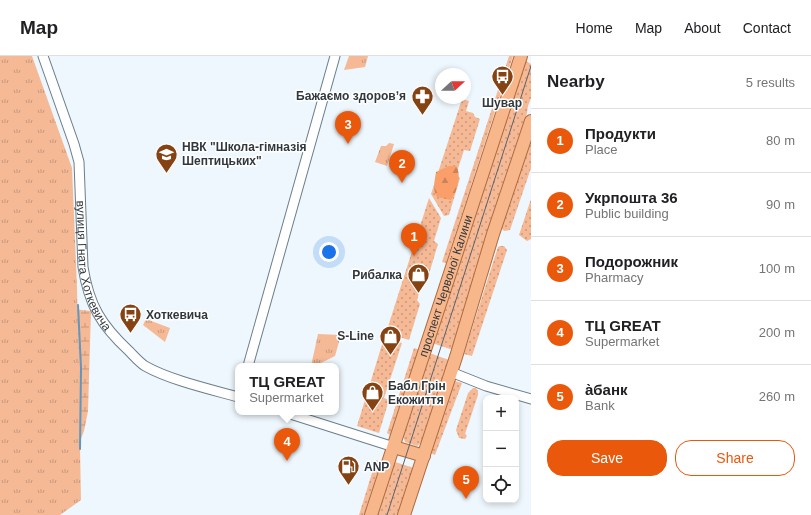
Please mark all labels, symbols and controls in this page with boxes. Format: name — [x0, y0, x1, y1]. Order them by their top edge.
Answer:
text: Map — [20, 17, 58, 38]
text: Home — [576, 20, 613, 36]
text: Map — [635, 20, 662, 36]
text: About — [684, 20, 721, 36]
text: Contact — [743, 20, 791, 36]
bus stop icon: Шувар — [489, 63, 515, 96]
north arrow — [435, 68, 471, 104]
text: Nearby — [547, 72, 605, 91]
text: 5 results — [746, 75, 795, 90]
pharmacy icon: Бажаємо здоровʼя — [409, 83, 435, 116]
place label: Бажаємо здоровʼя — [296, 89, 406, 103]
place label: Шувар — [482, 96, 522, 110]
pin: 3 — [335, 111, 361, 144]
text: Продукти — [585, 125, 656, 142]
text: 1 — [556, 133, 564, 148]
text: 80 m — [766, 133, 795, 148]
place label: НВК "Школа-гімназія Шептицьких" — [182, 140, 307, 168]
school or university icon: НВК "Школа-гімназія Шептицьких" — [154, 141, 180, 174]
text: Place — [585, 142, 618, 157]
pin: 2 — [389, 150, 415, 183]
text: Укрпошта 36 — [585, 189, 678, 206]
text: 2 — [556, 197, 564, 212]
text: 90 m — [766, 197, 795, 212]
street label: вулиця Гната Хоткевича — [73, 200, 114, 334]
text: Public building — [585, 206, 669, 221]
street label: проспект Червоної Калини — [416, 213, 476, 359]
pin: 1 — [401, 223, 427, 256]
your location — [319, 242, 339, 262]
text: Подорожник — [585, 253, 678, 270]
text: 3 — [556, 261, 564, 276]
text: 100 m — [759, 261, 795, 276]
shop icon: Рибалка — [405, 262, 431, 295]
place label: Рибалка — [352, 268, 402, 282]
text: Pharmacy — [585, 270, 644, 285]
bus stop icon: Хоткевича — [117, 302, 143, 335]
place label: Хоткевича — [146, 308, 208, 322]
text: ТЦ GREAT — [585, 317, 661, 334]
shop icon: S-Line — [377, 323, 403, 356]
text: 4 — [556, 325, 564, 340]
text: 200 m — [759, 325, 795, 340]
place label: S-Line — [337, 329, 374, 343]
text: Supermarket — [585, 334, 659, 349]
popup — [235, 363, 339, 415]
text: ТЦ GREAT — [249, 373, 325, 390]
place label: Бабл Грін Eкожиття — [388, 379, 446, 407]
shop icon: Бабл Грін Eкожиття — [359, 380, 385, 413]
text: а̀банк — [585, 381, 628, 398]
text: 5 — [556, 389, 564, 404]
text: 260 m — [759, 389, 795, 404]
text: Supermarket — [249, 390, 324, 405]
map controls — [483, 395, 519, 503]
button: + — [483, 395, 519, 431]
text: Bank — [585, 398, 615, 413]
pin: 4 — [274, 428, 300, 461]
button: − — [483, 431, 519, 467]
button: Save — [547, 440, 667, 476]
button: Share — [675, 440, 795, 476]
fuel station icon: ANP — [335, 454, 361, 487]
place label: ANP — [364, 460, 389, 474]
pin: 5 — [453, 466, 479, 499]
button: locate — [483, 467, 519, 503]

